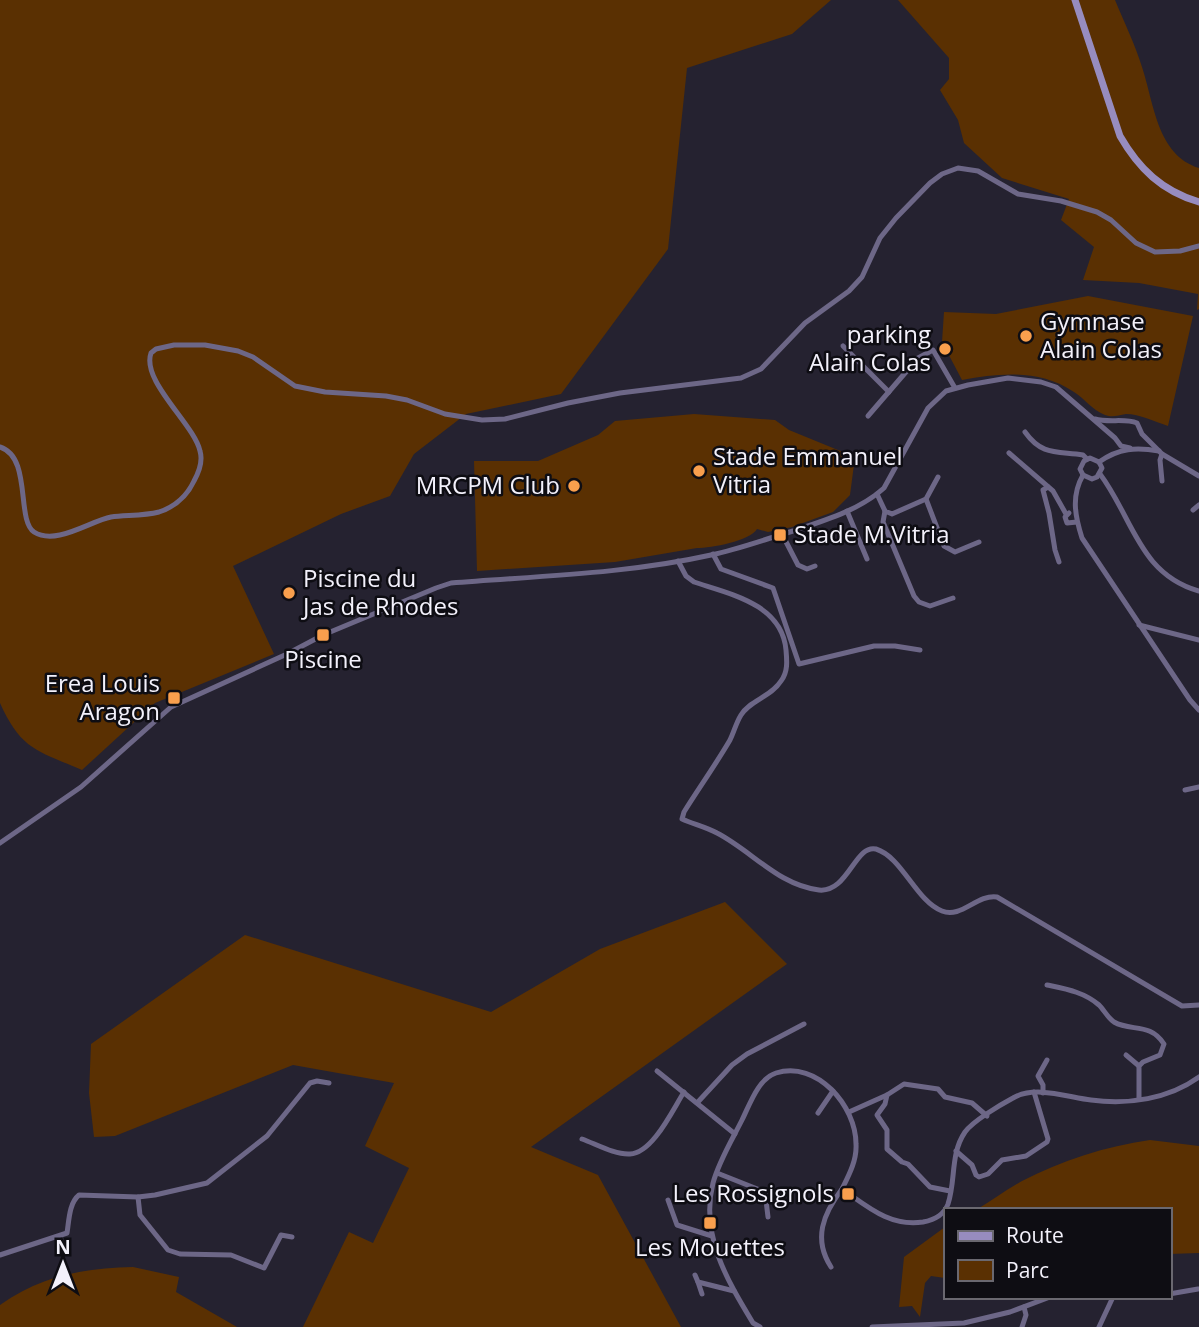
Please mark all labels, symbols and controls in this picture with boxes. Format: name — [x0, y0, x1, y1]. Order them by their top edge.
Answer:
place label: Gymnase Alain Colas — [1040, 304, 1162, 365]
place label: parking Alain Colas — [809, 317, 931, 378]
marker: Gymnase Alain Colas — [1018, 328, 1034, 344]
marker: parking Alain Colas — [937, 341, 953, 357]
place label: Stade Emmanuel Vitria — [713, 439, 903, 500]
marker: Stade Emmanuel Vitria — [691, 463, 707, 479]
place label: MRCPM Club — [416, 468, 560, 501]
marker: MRCPM Club — [566, 478, 582, 494]
place label: Stade M.Vitria — [794, 517, 949, 550]
marker: Stade M.Vitria — [772, 527, 788, 543]
place label: Piscine du Jas de Rhodes — [301, 561, 458, 622]
marker: Piscine du Jas de Rhodes — [281, 585, 297, 601]
marker: Piscine — [315, 627, 331, 643]
place label: Piscine — [284, 642, 362, 675]
place label: Erea Louis Aragon — [45, 666, 160, 727]
marker: Erea Louis Aragon — [166, 690, 182, 706]
place label: Les Rossignols — [672, 1176, 834, 1209]
marker: Les Rossignols — [840, 1186, 856, 1202]
legend — [944, 1208, 1171, 1299]
marker: Les Mouettes — [702, 1215, 718, 1231]
text: Route — [1006, 1221, 1064, 1249]
north arrow — [28, 1229, 98, 1299]
place label: Les Mouettes — [635, 1230, 785, 1263]
text: N — [55, 1234, 71, 1260]
text: Parc — [1006, 1256, 1049, 1284]

